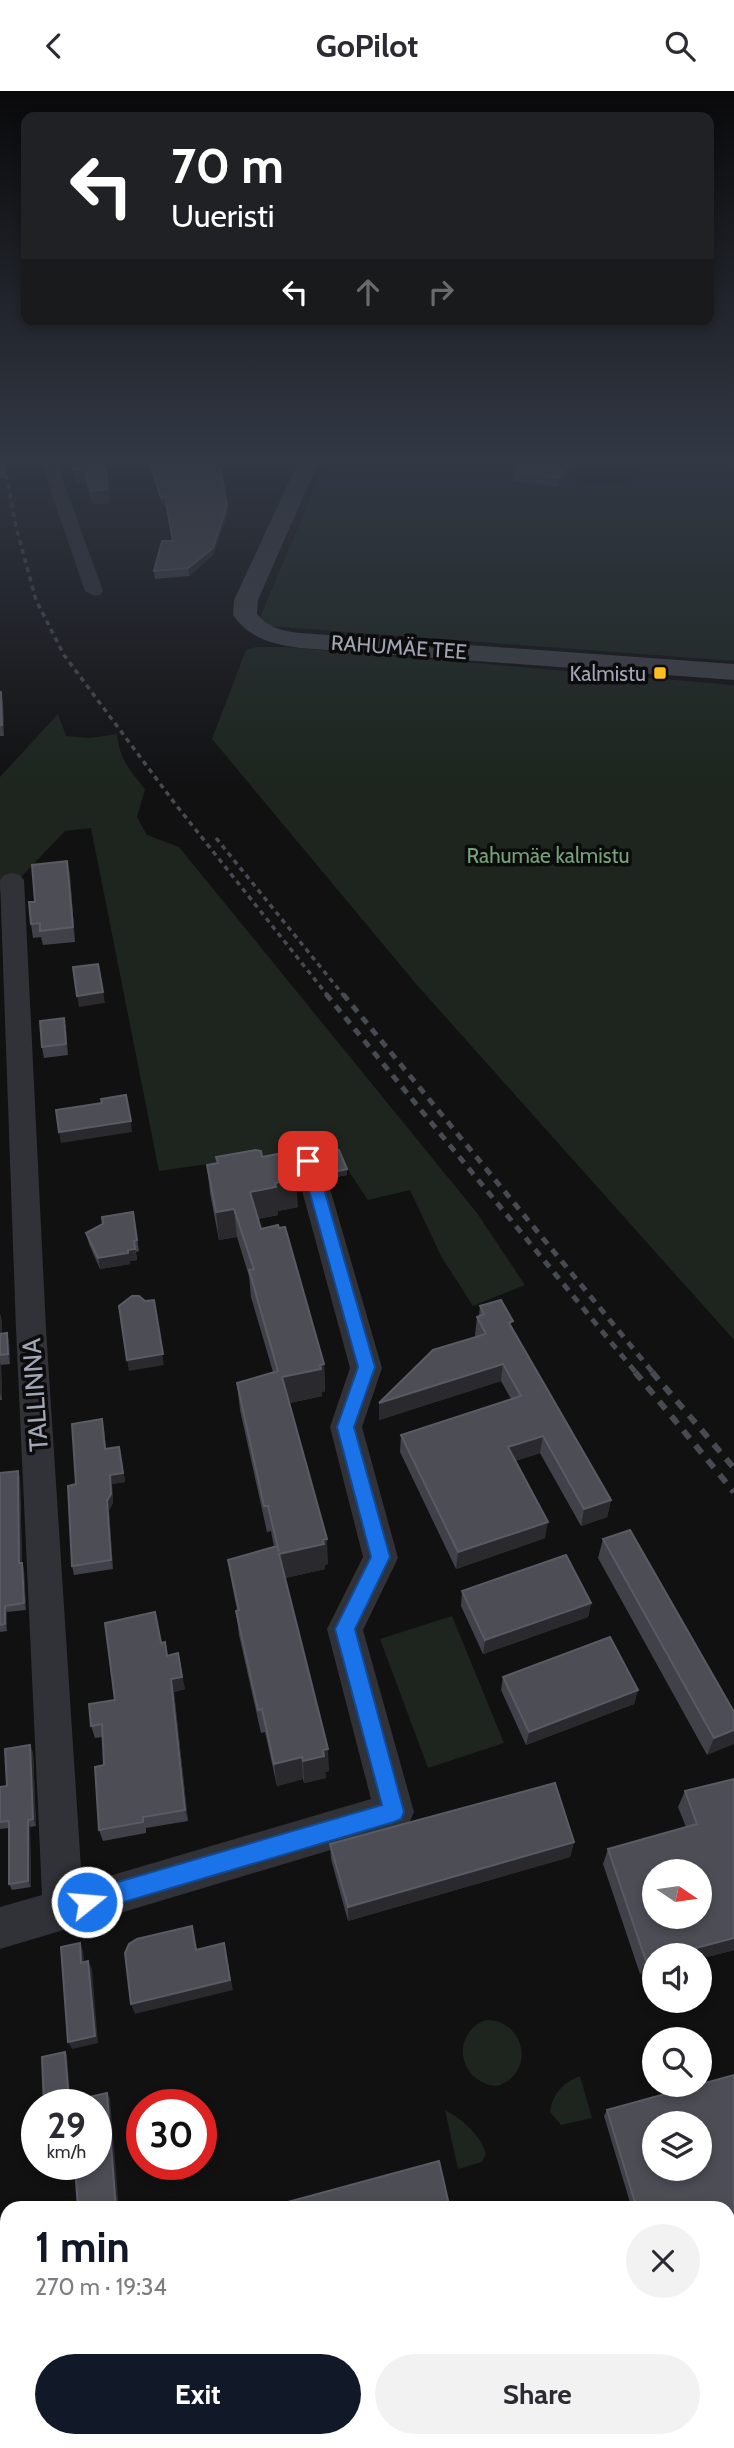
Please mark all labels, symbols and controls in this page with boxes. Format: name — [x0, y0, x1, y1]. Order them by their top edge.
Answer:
text: GoPilot — [316, 26, 418, 65]
icon: back — [35, 27, 73, 65]
icon: search — [661, 27, 699, 65]
text: 70 m — [171, 136, 284, 195]
icon: left — [56, 140, 147, 231]
text: Uueristi — [171, 196, 275, 235]
icon: left — [276, 273, 314, 311]
icon: ahead — [349, 273, 387, 311]
icon: right — [422, 273, 460, 311]
street label: RAHUMÄE TEE — [330, 630, 468, 664]
place label: Kalmistu — [569, 661, 646, 686]
marker: Kalmistu — [652, 665, 668, 681]
park label: Rahumäe kalmistu — [467, 843, 629, 868]
pin — [278, 1131, 338, 1191]
icon: arrive — [289, 1142, 327, 1180]
street label: TALLINNA — [15, 1337, 55, 1453]
north arrow — [642, 1859, 712, 1929]
map controls — [642, 1859, 712, 2181]
position arrow — [50, 1865, 124, 1939]
button: sound — [642, 1943, 712, 2013]
button: search — [642, 2027, 712, 2097]
speed limit sign: 30 — [126, 2089, 217, 2180]
text: 29 — [47, 2104, 86, 2147]
button: layers — [642, 2111, 712, 2181]
text: km/h — [47, 2141, 86, 2163]
text: 1 min — [35, 2221, 130, 2273]
button: close — [626, 2224, 700, 2298]
text: 270 m · 19:34 — [35, 2273, 167, 2301]
button: Exit — [35, 2354, 361, 2434]
button: Share — [375, 2354, 700, 2434]

